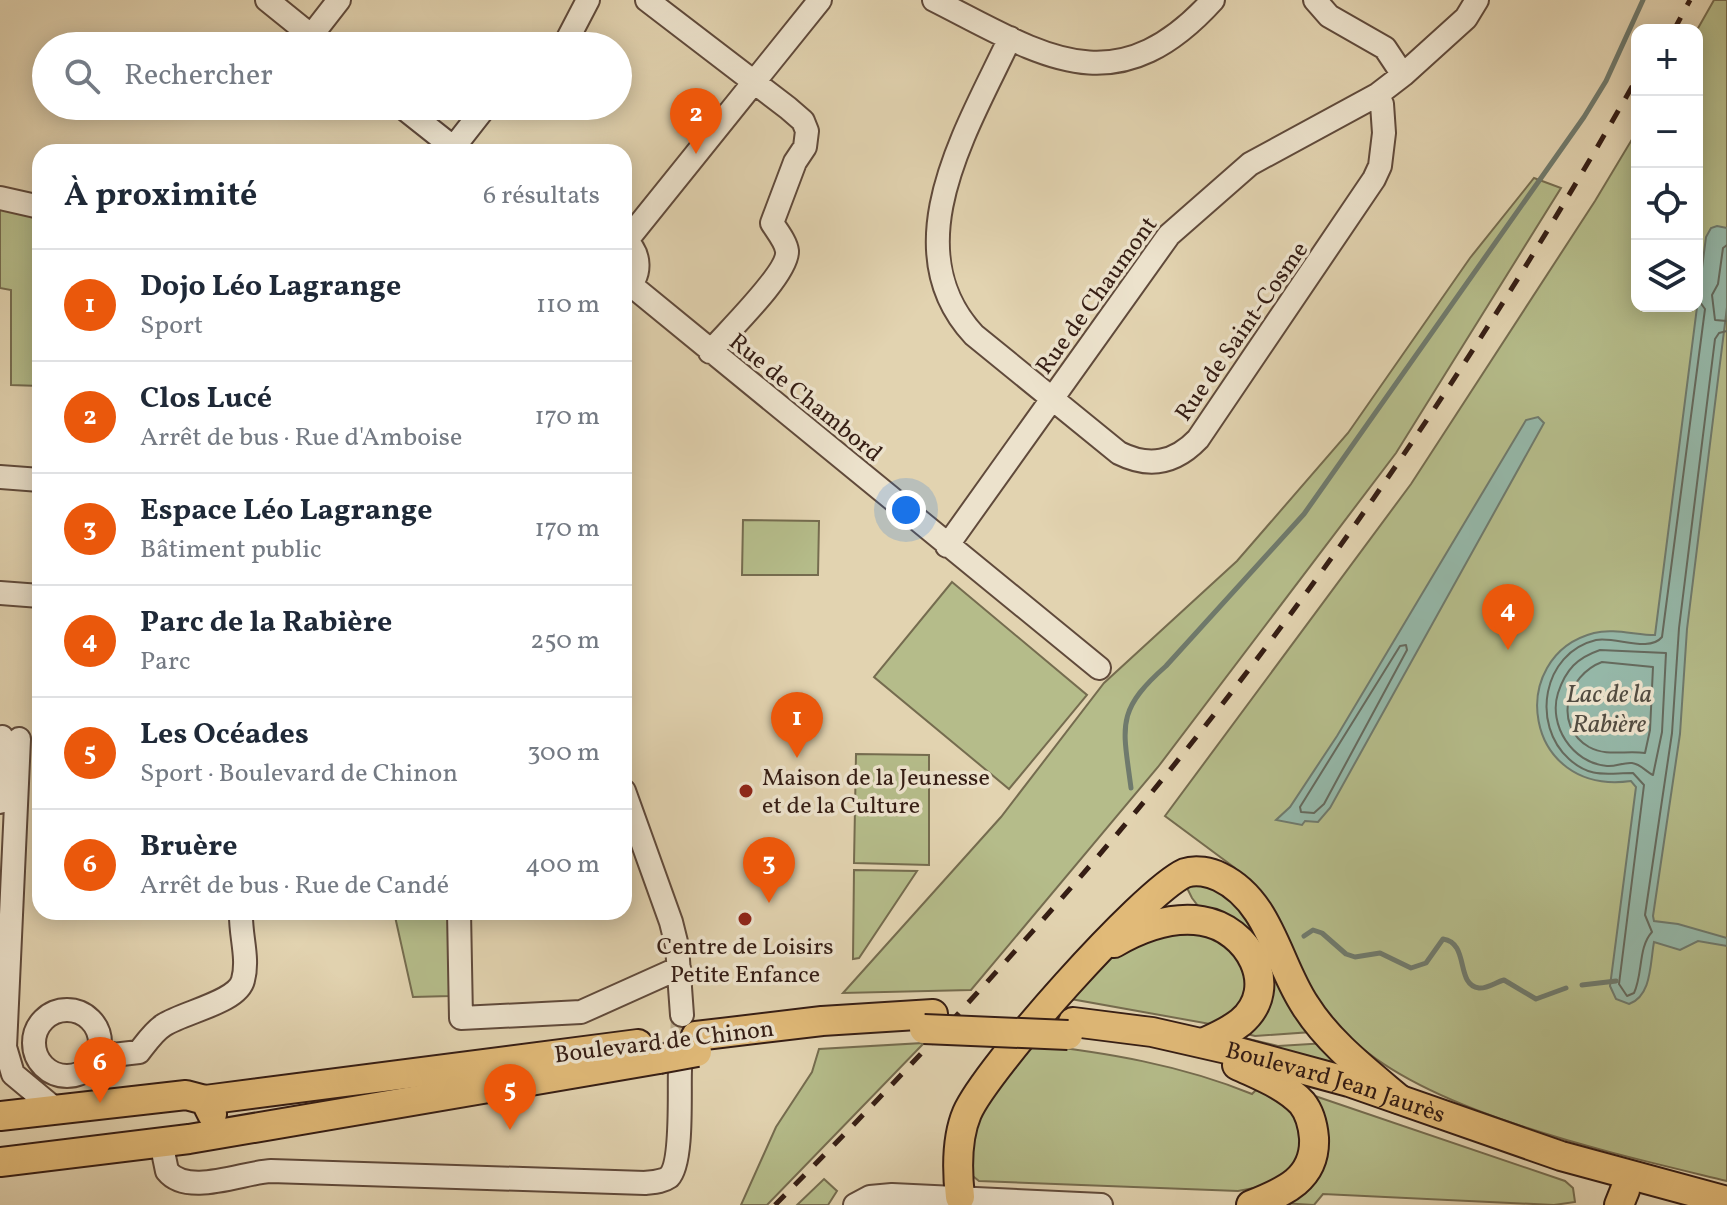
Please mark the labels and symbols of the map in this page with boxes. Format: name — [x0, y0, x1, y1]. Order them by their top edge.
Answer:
pin: 2 — [670, 88, 722, 154]
street label: Rue de Chaumont — [1029, 210, 1167, 382]
street label: Rue de Saint-Cosme — [1168, 235, 1317, 429]
street label: Rue de Chambord — [721, 326, 889, 471]
your location — [886, 490, 926, 530]
pin: 4 — [1482, 584, 1534, 650]
water label: Lac de la Rabière — [1566, 677, 1652, 743]
pin: 1 — [771, 692, 823, 758]
place label: Maison de la Jeunesse et de la Culture — [762, 762, 990, 824]
marker: Maison de la Jeunesse et de la Culture — [737, 782, 755, 800]
pin: 3 — [743, 837, 795, 903]
marker: Centre de Loisirs Petite Enfance — [736, 910, 754, 928]
place label: Centre de Loisirs Petite Enfance — [657, 931, 834, 993]
street label: Boulevard de Chinon — [553, 1013, 776, 1073]
street label: Boulevard Jean Jaurès — [1221, 1034, 1449, 1133]
pin: 6 — [74, 1037, 126, 1103]
pin: 5 — [484, 1064, 536, 1130]

